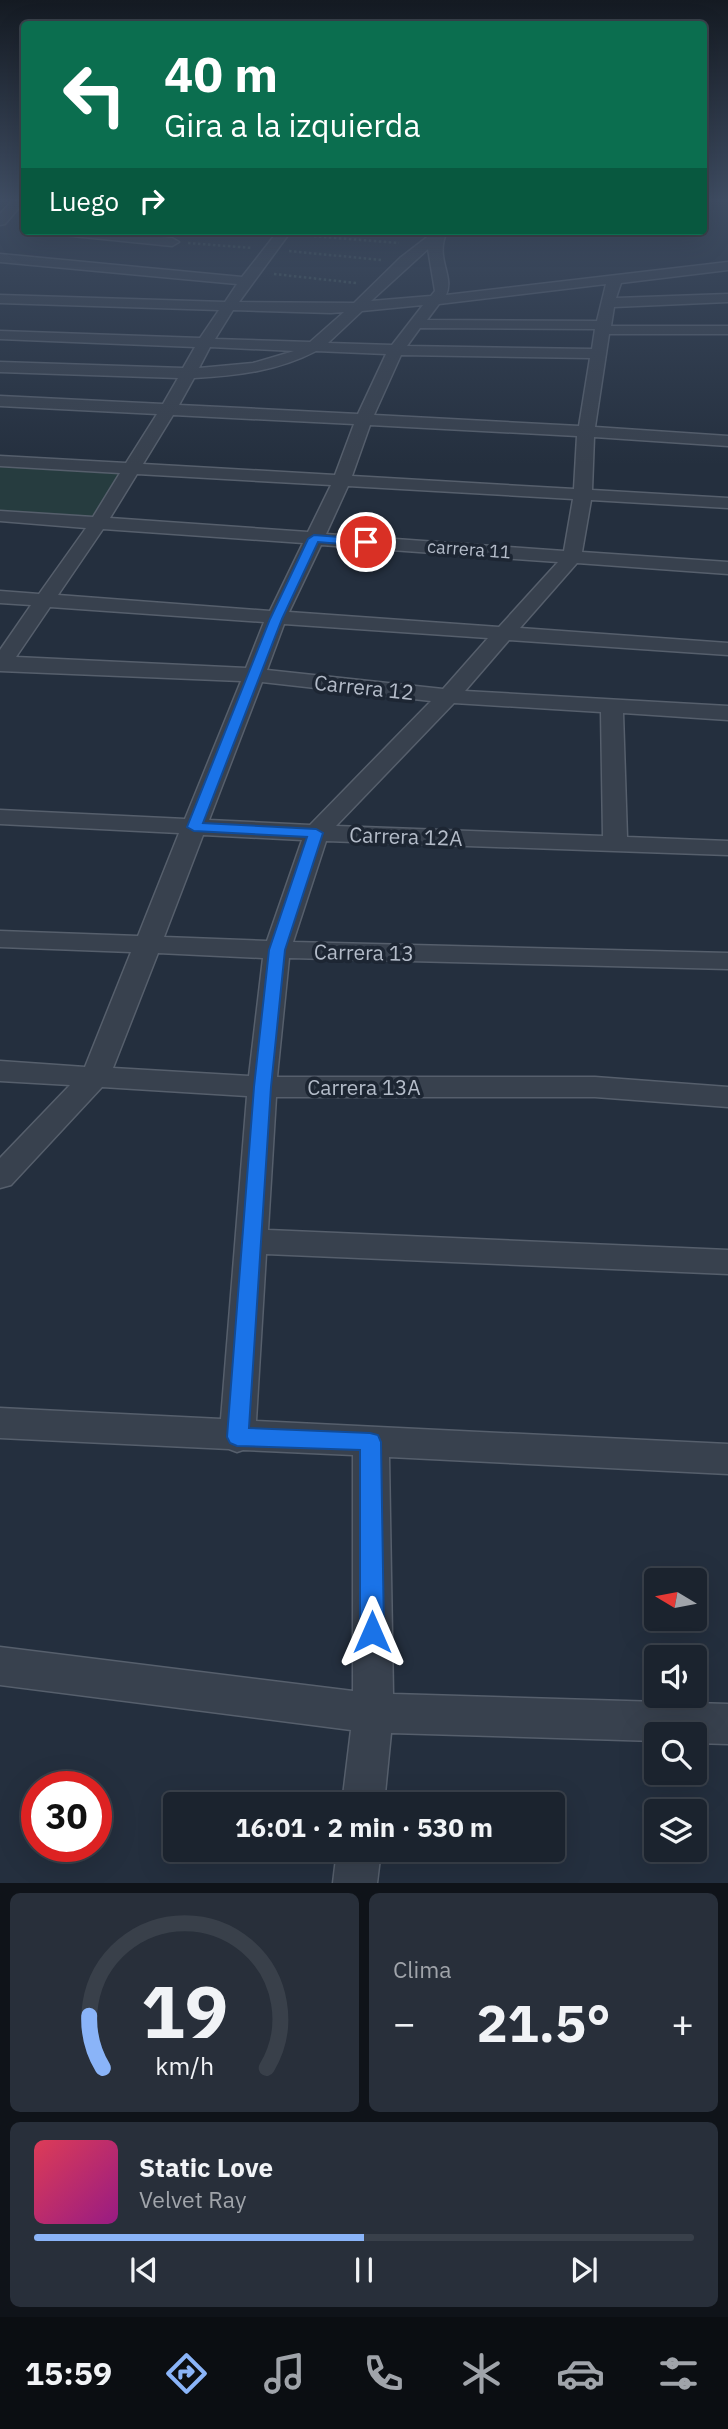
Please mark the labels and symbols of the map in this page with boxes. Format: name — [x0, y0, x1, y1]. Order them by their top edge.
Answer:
pin — [336, 512, 396, 572]
street label: carrera 11 — [426, 535, 512, 563]
street label: Carrera 12 — [313, 668, 415, 706]
street label: Carrera 12A — [349, 820, 463, 852]
street label: Carrera 13 — [314, 937, 414, 967]
street label: Carrera 13A — [307, 1073, 421, 1101]
north arrow — [644, 1568, 707, 1631]
position arrow — [335, 1595, 409, 1669]
speed limit sign: 30 — [21, 1771, 112, 1862]

